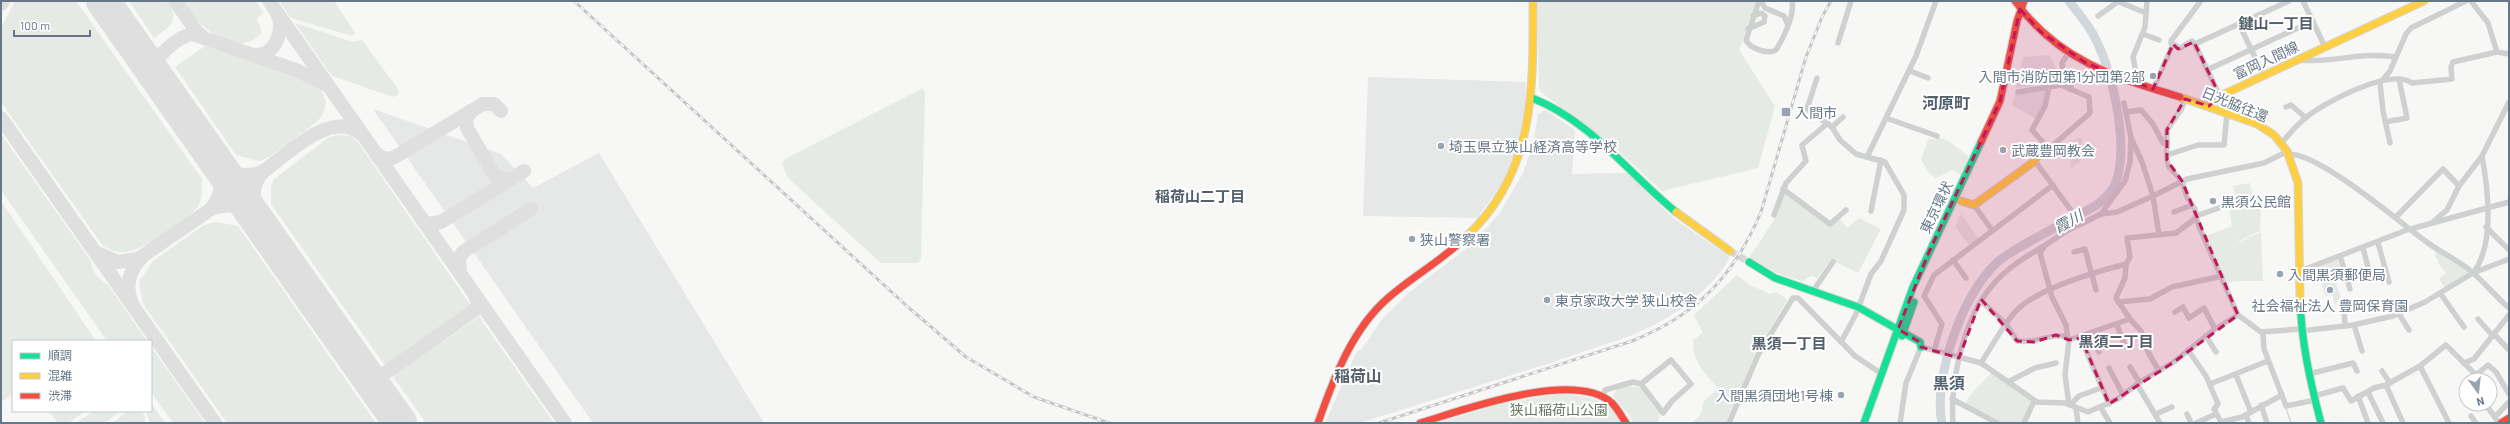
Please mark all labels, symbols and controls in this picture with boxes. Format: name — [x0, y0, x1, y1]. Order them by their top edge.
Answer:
scale bar — [14, 12, 90, 38]
district label: 鍵山一丁目 — [2238, 14, 2314, 32]
text: 100 m — [20, 18, 50, 32]
street label: 富岡入間線 — [2231, 38, 2301, 82]
place label: 入間市消防団第1分団第2部 — [1979, 68, 2145, 85]
marker: 入間市消防団第1分団第2部 — [2148, 71, 2158, 81]
street label: 日光脇往還 — [2199, 83, 2271, 125]
district label: 河原町 — [1922, 93, 1970, 112]
place label: 入間市 — [1795, 104, 1837, 121]
marker: 入間市 — [1780, 106, 1792, 118]
place label: 埼玉県立狭山経済高等学校 — [1449, 138, 1617, 155]
marker: 埼玉県立狭山経済高等学校 — [1436, 141, 1446, 151]
place label: 武蔵豊岡教会 — [2011, 142, 2095, 159]
marker: 武蔵豊岡教会 — [1998, 145, 2008, 155]
street label: 東京環状 — [1916, 178, 1956, 236]
district label: 稲荷山二丁目 — [1155, 187, 1245, 205]
place label: 黒須公民館 — [2221, 193, 2291, 210]
marker: 黒須公民館 — [2208, 196, 2218, 206]
water label: 霞川 — [2051, 205, 2087, 236]
place label: 狭山警察署 — [1420, 231, 1490, 248]
marker: 狭山警察署 — [1407, 234, 1417, 244]
place label: 入間黒須郵便局 — [2288, 266, 2386, 283]
marker: 入間黒須郵便局 — [2275, 269, 2285, 279]
marker: 社会福祉法人 豊岡保育園 — [2325, 285, 2335, 295]
place label: 東京家政大学 狭山校舎 — [1555, 292, 1698, 309]
marker: 東京家政大学 狭山校舎 — [1542, 295, 1552, 305]
place label: 社会福祉法人 豊岡保育園 — [2252, 297, 2408, 314]
district label: 黒須二丁目 — [2078, 332, 2154, 350]
district label: 黒須一丁目 — [1751, 334, 1827, 352]
legend — [12, 340, 152, 412]
text: 順調 — [48, 348, 72, 362]
district label: 稲荷山 — [1334, 366, 1382, 385]
text: 混雑 — [48, 368, 72, 382]
north arrow — [2458, 372, 2498, 412]
district label: 黒須 — [1933, 373, 1965, 392]
place label: 入間黒須団地1号棟 — [1716, 387, 1833, 404]
text: 渋滞 — [48, 388, 72, 402]
marker: 入間黒須団地1号棟 — [1836, 390, 1846, 400]
text: N — [2475, 395, 2486, 409]
park label: 狭山稲荷山公園 — [1510, 401, 1608, 418]

